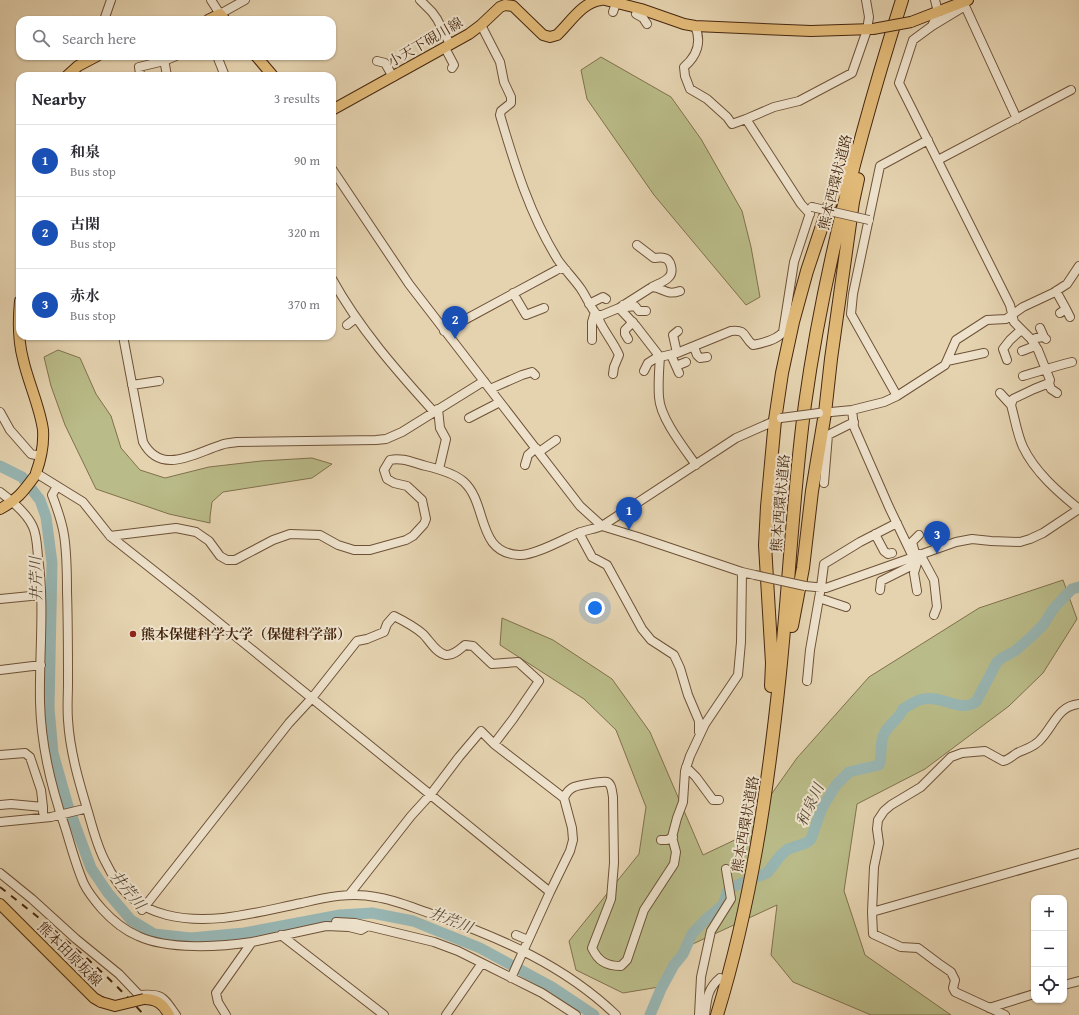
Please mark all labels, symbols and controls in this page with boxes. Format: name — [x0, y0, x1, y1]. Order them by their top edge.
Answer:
street label: 小天下硯川線 — [384, 12, 466, 72]
search box — [16, 16, 336, 60]
icon: search — [30, 27, 52, 49]
text: Search here — [62, 28, 136, 49]
text: Nearby — [32, 86, 86, 111]
text: 3 results — [274, 89, 320, 108]
street label: 熊本西環状道路 — [813, 132, 857, 232]
text: 和泉 — [70, 141, 100, 162]
text: 1 — [42, 151, 48, 170]
text: 90 m — [294, 151, 320, 170]
text: Bus stop — [70, 162, 116, 181]
text: 古閑 — [70, 213, 100, 234]
text: 2 — [42, 223, 48, 242]
text: 320 m — [288, 223, 320, 242]
text: Bus stop — [70, 234, 116, 253]
text: 赤水 — [70, 285, 100, 306]
text: 3 — [42, 295, 48, 314]
text: 370 m — [288, 295, 320, 314]
text: Bus stop — [70, 306, 116, 325]
pin: 2 — [442, 306, 468, 339]
street label: 熊本西環状道路 — [766, 453, 794, 553]
pin: 1 — [616, 497, 642, 530]
pin: 3 — [924, 521, 950, 554]
water label: 井芹川 — [25, 554, 46, 602]
your location — [585, 598, 605, 618]
place label: 熊本保健科学大学（保健科学部） — [141, 624, 351, 644]
marker: 熊本保健科学大学（保健科学部） — [128, 629, 138, 639]
street label: 熊本西環状道路 — [727, 774, 763, 874]
water label: 和泉川 — [791, 778, 829, 830]
water label: 井芹川 — [106, 866, 152, 915]
map controls — [1031, 895, 1067, 1003]
button: + — [1031, 895, 1067, 931]
water label: 井芹川 — [426, 901, 478, 938]
street label: 熊本田原坂線 — [33, 917, 107, 991]
button: − — [1031, 931, 1067, 967]
button: locate — [1031, 967, 1067, 1003]

